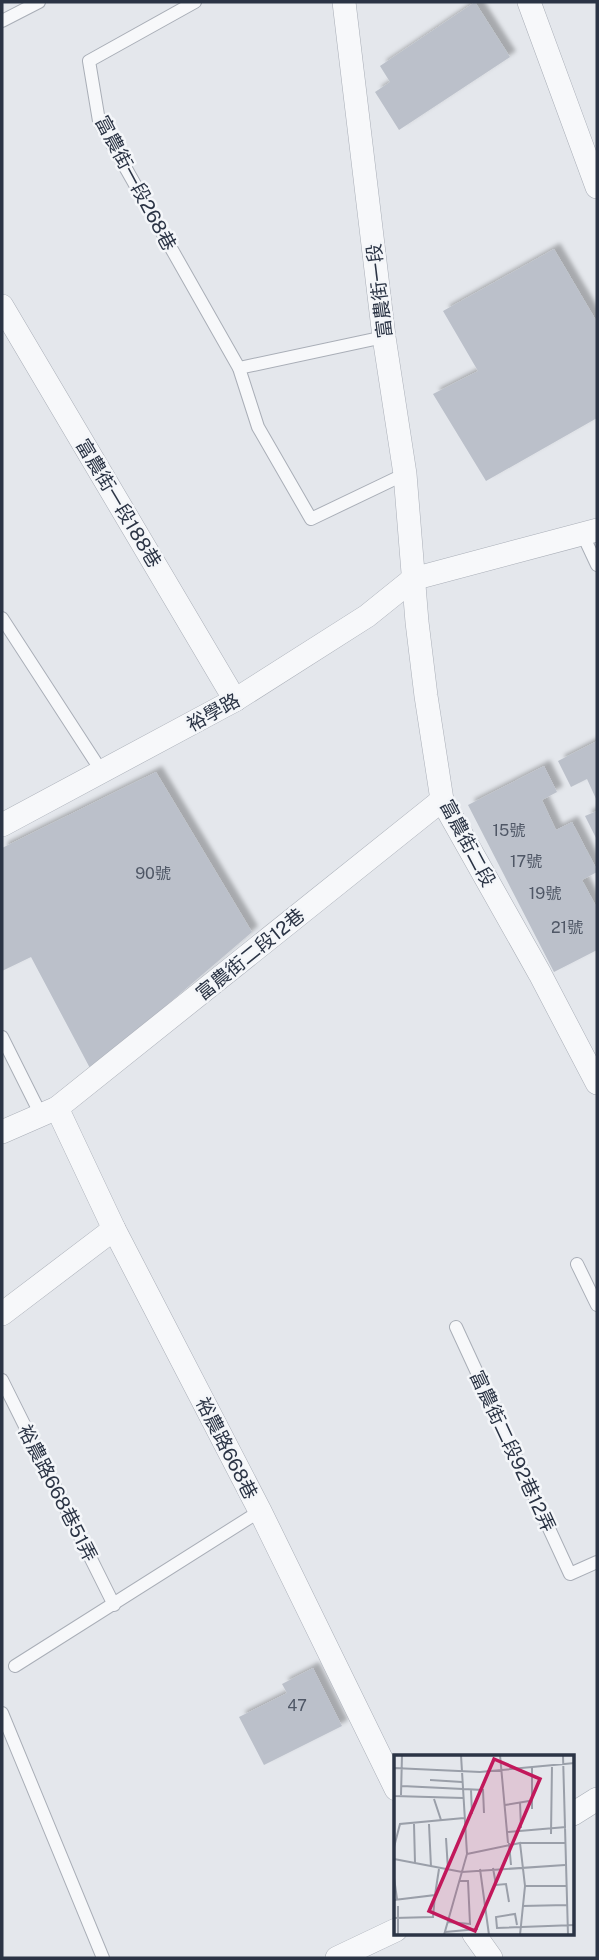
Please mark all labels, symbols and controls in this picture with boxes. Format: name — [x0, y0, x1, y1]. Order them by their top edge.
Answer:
street label: 富農街一段268巷 — [91, 112, 181, 254]
street label: 富農街一段 — [362, 243, 396, 339]
street label: 富農街一段188巷 — [72, 435, 166, 571]
street label: 裕學路 — [183, 689, 243, 735]
street label: 富農街二段 — [436, 796, 500, 890]
house number: 15號 — [493, 821, 525, 840]
house number: 17號 — [510, 852, 542, 871]
house number: 90號 — [135, 864, 171, 883]
house number: 19號 — [529, 884, 561, 903]
street label: 富農街二段12巷 — [191, 904, 309, 1004]
house number: 21號 — [551, 918, 583, 937]
street label: 富農街二段92巷12弄 — [466, 1367, 560, 1535]
street label: 裕農路668巷 — [192, 1393, 262, 1503]
street label: 裕農路668巷51弄 — [14, 1421, 102, 1565]
house number: 47 — [287, 1696, 307, 1715]
inset map — [394, 1755, 574, 1936]

